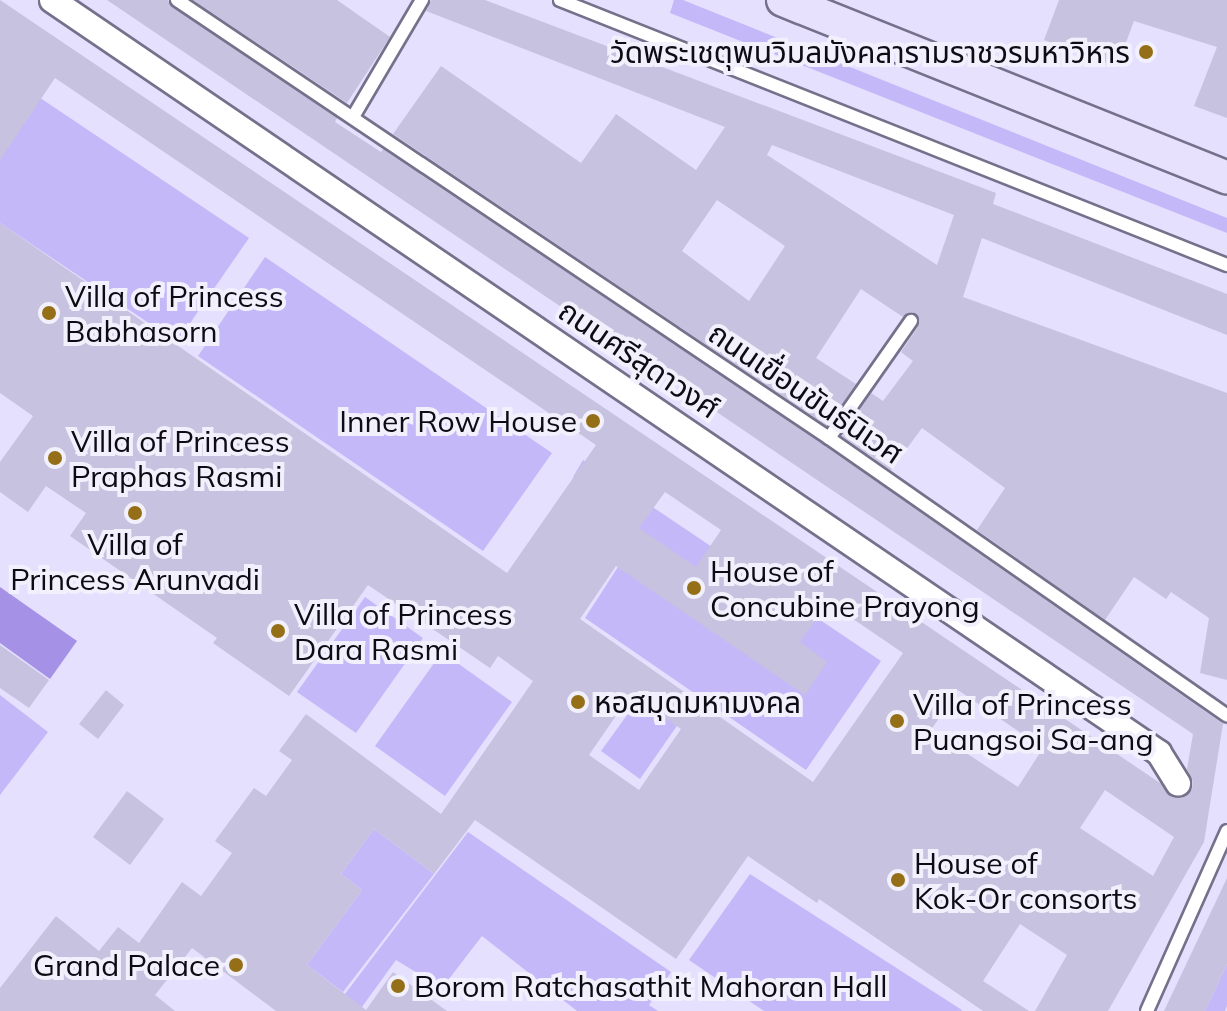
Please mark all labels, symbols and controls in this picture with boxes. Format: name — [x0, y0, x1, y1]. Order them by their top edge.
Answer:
place label: วัดพระเชตุพนวิมลมังคลารามราชวรมหาวิหาร — [610, 34, 1130, 70]
marker: วัดพระเชตุพนวิมลมังคลารามราชวรมหาวิหาร — [1137, 43, 1155, 61]
place label: Villa of Princess Babhasorn — [65, 278, 284, 348]
street label: ถนนศรีสุดาวงศ์ — [552, 292, 726, 426]
marker: Villa of Princess Babhasorn — [40, 304, 58, 322]
street label: ถนนเขื่อนขันธ์นิเวศ — [702, 315, 910, 471]
place label: Inner Row House — [339, 403, 577, 439]
marker: Inner Row House — [584, 412, 602, 430]
place label: Villa of Princess Praphas Rasmi — [71, 423, 290, 494]
marker: Villa of Princess Praphas Rasmi — [46, 449, 64, 467]
marker: Villa of Princess Arunvadi — [126, 504, 144, 522]
place label: Villa of Princess Arunvadi — [10, 526, 260, 596]
place label: House of Concubine Prayong — [710, 553, 980, 624]
marker: House of Concubine Prayong — [685, 579, 703, 597]
place label: Villa of Princess Dara Rasmi — [294, 596, 513, 666]
marker: Villa of Princess Dara Rasmi — [269, 622, 287, 640]
place label: หอสมุดมหามงคล — [594, 684, 801, 720]
place label: Villa of Princess Puangsoi Sa-ang — [913, 686, 1153, 756]
marker: หอสมุดมหามงคล — [569, 693, 587, 711]
marker: Villa of Princess Puangsoi Sa-ang — [888, 712, 906, 730]
place label: House of Kok-Or consorts — [914, 845, 1137, 916]
marker: House of Kok-Or consorts — [889, 871, 907, 889]
place label: Grand Palace — [33, 947, 220, 983]
marker: Grand Palace — [227, 956, 245, 974]
place label: Borom Ratchasathit Mahoran Hall — [414, 968, 887, 1004]
marker: Borom Ratchasathit Mahoran Hall — [389, 977, 407, 995]

